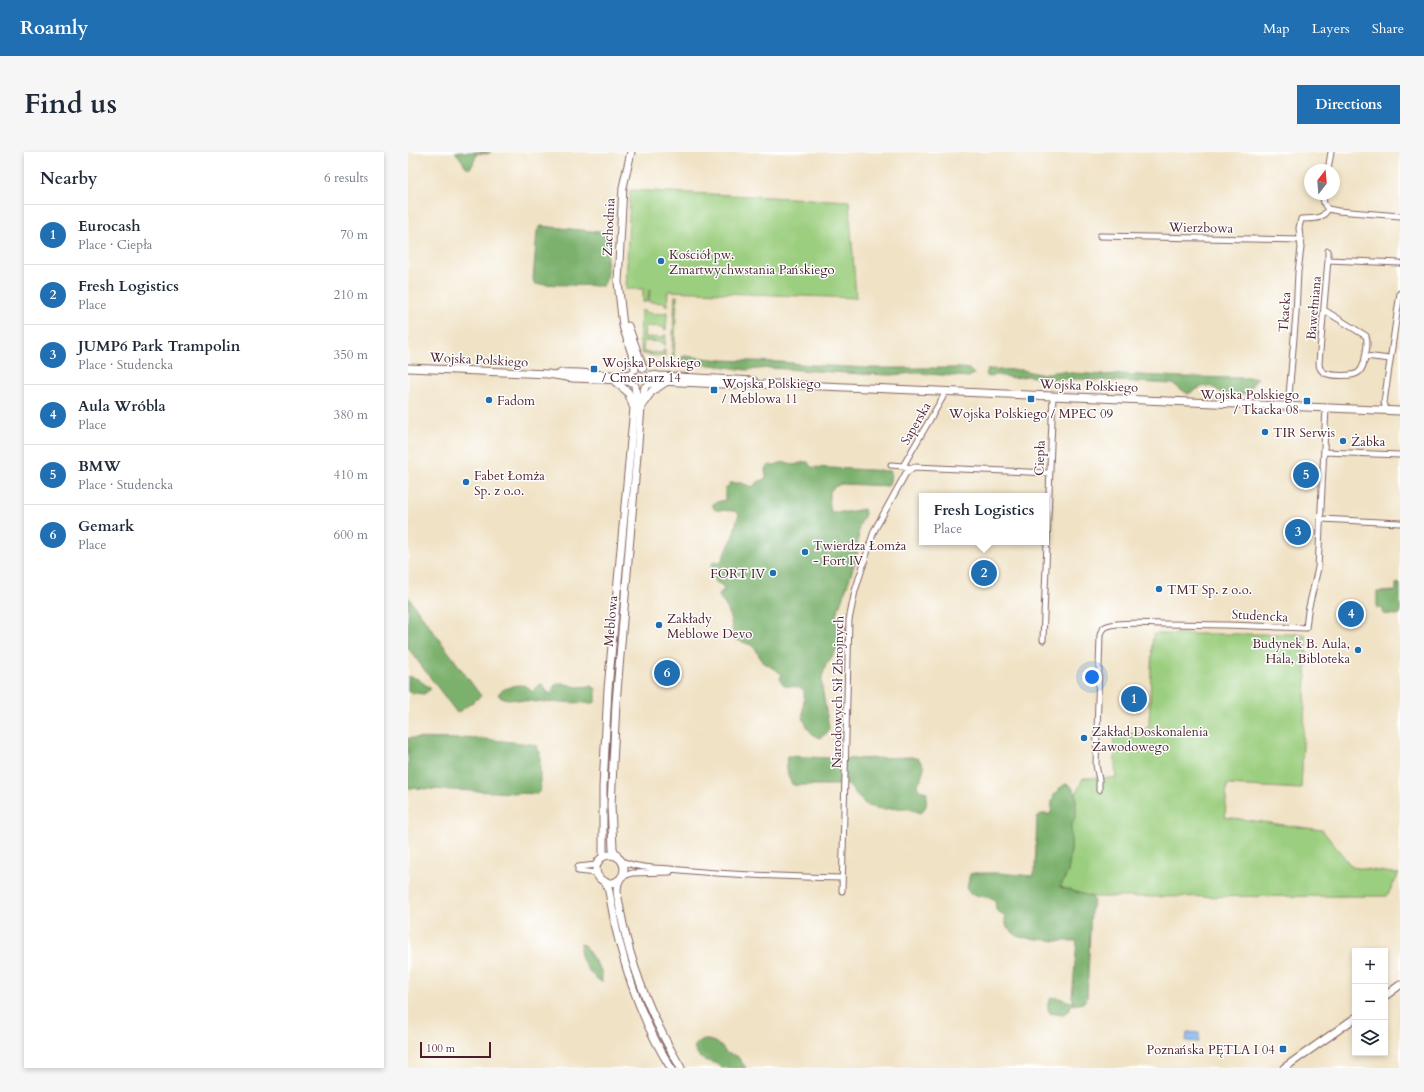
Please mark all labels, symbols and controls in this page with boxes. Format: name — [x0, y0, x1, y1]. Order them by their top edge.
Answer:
text: Roamly — [20, 15, 88, 41]
text: Map — [1263, 19, 1290, 38]
text: Layers — [1312, 19, 1350, 38]
text: Share — [1372, 19, 1404, 38]
text: Find us — [24, 85, 117, 123]
button: Directions — [1297, 85, 1400, 124]
north arrow — [1304, 164, 1340, 200]
text: Nearby — [40, 167, 97, 190]
text: 6 results — [324, 169, 368, 187]
street label: Zachodnia — [598, 197, 620, 257]
text: Eurocash — [78, 216, 141, 236]
street label: Wierzbowa — [1168, 218, 1234, 238]
text: 1 — [50, 226, 56, 244]
text: 70 m — [340, 226, 368, 244]
text: Place · Ciepła — [78, 236, 152, 254]
place label: Kościół pw. Zmartwychwstania Pańskiego — [669, 246, 835, 279]
marker: Kościół pw. Zmartwychwstania Pańskiego — [656, 256, 666, 266]
street label: Bawełniana — [1302, 275, 1326, 341]
text: Fresh Logistics — [78, 276, 179, 296]
text: 2 — [50, 286, 56, 304]
text: 210 m — [334, 286, 368, 304]
street label: Tkacka — [1275, 291, 1295, 333]
text: Place — [78, 296, 106, 314]
text: JUMP6 Park Trampolin — [78, 336, 241, 356]
text: 3 — [50, 346, 56, 364]
text: 350 m — [334, 346, 368, 364]
street label: Wojska Polskiego — [428, 348, 529, 372]
place label: Wojska Polskiego / Cmentarz 14 — [601, 354, 701, 387]
text: Place · Studencka — [78, 356, 173, 374]
marker: Wojska Polskiego / Cmentarz 14 — [589, 364, 599, 374]
place label: Wojska Polskiego / Meblowa 11 — [721, 375, 821, 408]
street label: Wojska Polskiego — [1038, 375, 1139, 397]
marker: Wojska Polskiego / Meblowa 11 — [709, 385, 719, 395]
place label: Wojska Polskiego / Tkacka 08 — [1199, 386, 1299, 419]
place label: Fadom — [497, 392, 535, 410]
marker: Wojska Polskiego / MPEC 09 — [1026, 394, 1036, 404]
marker: Fadom — [484, 395, 494, 405]
text: Aula Wróbla — [78, 396, 166, 416]
marker: Wojska Polskiego / Tkacka 08 — [1302, 396, 1312, 406]
street label: Saperska — [896, 398, 936, 448]
place label: Wojska Polskiego / MPEC 09 — [948, 405, 1114, 423]
text: 4 — [50, 406, 56, 424]
text: 380 m — [334, 406, 368, 424]
text: Place — [78, 416, 106, 434]
place label: TIR Serwis — [1273, 424, 1335, 442]
marker: TIR Serwis — [1260, 427, 1270, 437]
place label: Żabka — [1351, 433, 1386, 451]
marker: Żabka — [1338, 436, 1348, 446]
street label: Ciepła — [1030, 440, 1050, 476]
text: BMW — [78, 456, 121, 476]
pin: 5 — [1293, 460, 1319, 490]
text: 5 — [50, 466, 56, 484]
text: 410 m — [334, 466, 368, 484]
place label: Fabet Łomża Sp. z o.o. — [474, 467, 545, 500]
text: Place · Studencka — [78, 476, 173, 494]
marker: Fabet Łomża Sp. z o.o. — [461, 477, 471, 487]
popup — [919, 493, 1049, 545]
text: Fresh Logistics — [934, 500, 1034, 520]
text: Gemark — [78, 516, 134, 536]
pin: 3 — [1285, 517, 1311, 547]
text: Place — [934, 520, 962, 538]
text: 6 — [50, 526, 56, 544]
text: 600 m — [334, 526, 368, 544]
text: Place — [78, 536, 106, 554]
place label: Twierdza Łomża - Fort IV — [813, 537, 907, 570]
marker: Twierdza Łomża - Fort IV — [800, 547, 810, 557]
pin: 2 — [971, 558, 997, 588]
place label: FORT IV — [710, 565, 765, 583]
marker: FORT IV — [768, 568, 778, 578]
place label: TMT Sp. z o.o. — [1167, 581, 1252, 599]
marker: TMT Sp. z o.o. — [1154, 584, 1164, 594]
street label: Meblowa — [600, 594, 622, 648]
pin: 4 — [1338, 599, 1364, 629]
street label: Studencka — [1231, 606, 1289, 626]
place label: Zakłady Meblowe Devo — [667, 610, 752, 643]
street label: Narodowych Sił Zbrojnych — [828, 616, 848, 768]
marker: Zakłady Meblowe Devo — [654, 620, 664, 630]
place label: Budynek B. Aula, Hala, Bibloteka — [1252, 635, 1350, 668]
marker: Budynek B. Aula, Hala, Bibloteka — [1353, 645, 1363, 655]
pin: 6 — [654, 658, 680, 688]
your location — [1082, 667, 1102, 687]
pin: 1 — [1121, 684, 1147, 714]
place label: Zakład Doskonalenia Zawodowego — [1092, 723, 1209, 756]
marker: Zakład Doskonalenia Zawodowego — [1079, 733, 1089, 743]
map controls — [1352, 948, 1388, 1056]
button: + — [1352, 948, 1388, 984]
button: − — [1352, 984, 1388, 1020]
button: layers — [1352, 1020, 1388, 1056]
scale bar — [420, 1040, 491, 1059]
text: 100 m — [426, 1041, 455, 1056]
place label: Poznańska PĘTLA I 04 — [1147, 1041, 1275, 1059]
marker: Poznańska PĘTLA I 04 — [1278, 1044, 1288, 1054]

